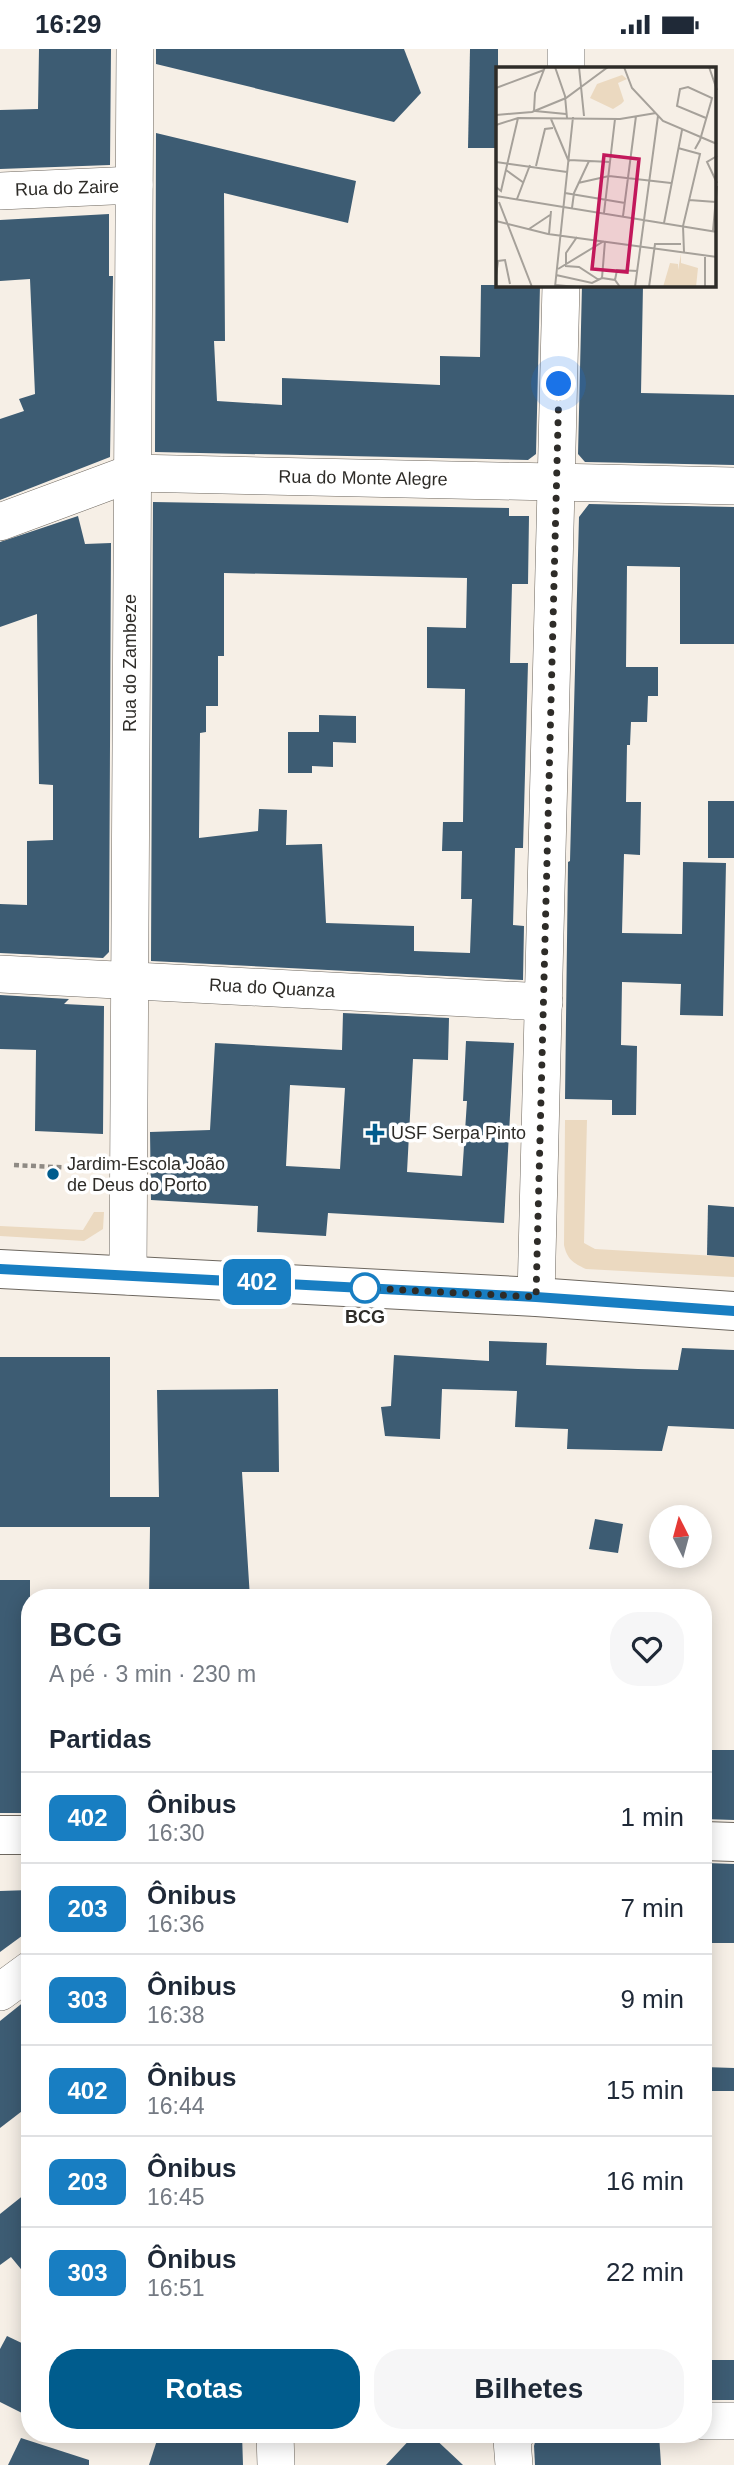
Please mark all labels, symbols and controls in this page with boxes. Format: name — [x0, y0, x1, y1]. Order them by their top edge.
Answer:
text: 16:29 — [35, 9, 102, 39]
inset map — [496, 67, 716, 287]
street label: Rua do Zaire — [15, 176, 119, 200]
your location — [541, 366, 576, 401]
street label: Rua do Monte Alegre — [278, 467, 448, 489]
street label: Rua do Zambeze — [120, 594, 140, 732]
street label: Rua do Quanza — [209, 975, 336, 1001]
marker: USF Serpa Pinto — [365, 1123, 385, 1143]
place label: USF Serpa Pinto — [391, 1123, 526, 1143]
place label: Jardim-Escola João de Deus do Porto — [67, 1154, 225, 1195]
marker: Jardim-Escola João de Deus do Porto — [45, 1166, 61, 1182]
line badge: 402 — [217, 1259, 297, 1305]
text: 402 — [237, 1268, 277, 1295]
marker: BCG — [350, 1273, 380, 1303]
place label: BCG — [345, 1307, 385, 1327]
north arrow — [649, 1505, 712, 1568]
map controls — [649, 1505, 712, 1568]
button: heart — [610, 1612, 684, 1686]
text: BCG — [49, 1616, 122, 1653]
text: A pé · 3 min · 230 m — [49, 1661, 256, 1687]
text: Partidas — [49, 1724, 152, 1754]
text: Ônibus — [147, 1789, 237, 1819]
text: 1 min — [620, 1802, 684, 1832]
text: 402 — [67, 1804, 108, 1831]
text: 16:30 — [147, 1820, 205, 1846]
text: Ônibus — [147, 1880, 237, 1910]
text: 7 min — [620, 1893, 684, 1923]
text: 203 — [67, 1895, 108, 1922]
text: 16:36 — [147, 1911, 205, 1937]
text: Ônibus — [147, 1971, 237, 2001]
text: 9 min — [620, 1984, 684, 2014]
text: 303 — [67, 1986, 108, 2013]
text: 16:38 — [147, 2002, 205, 2028]
text: Ônibus — [147, 2062, 237, 2092]
text: 15 min — [606, 2075, 684, 2105]
text: 402 — [67, 2077, 108, 2104]
text: 16:44 — [147, 2093, 205, 2119]
text: Ônibus — [147, 2153, 237, 2183]
text: 16 min — [606, 2166, 684, 2196]
text: 203 — [67, 2168, 108, 2195]
text: 16:45 — [147, 2184, 205, 2210]
text: Ônibus — [147, 2244, 237, 2274]
text: 22 min — [606, 2257, 684, 2287]
text: 303 — [67, 2259, 108, 2286]
text: 16:51 — [147, 2275, 205, 2301]
button: Rotas — [49, 2349, 360, 2429]
button: Bilhetes — [374, 2349, 684, 2429]

